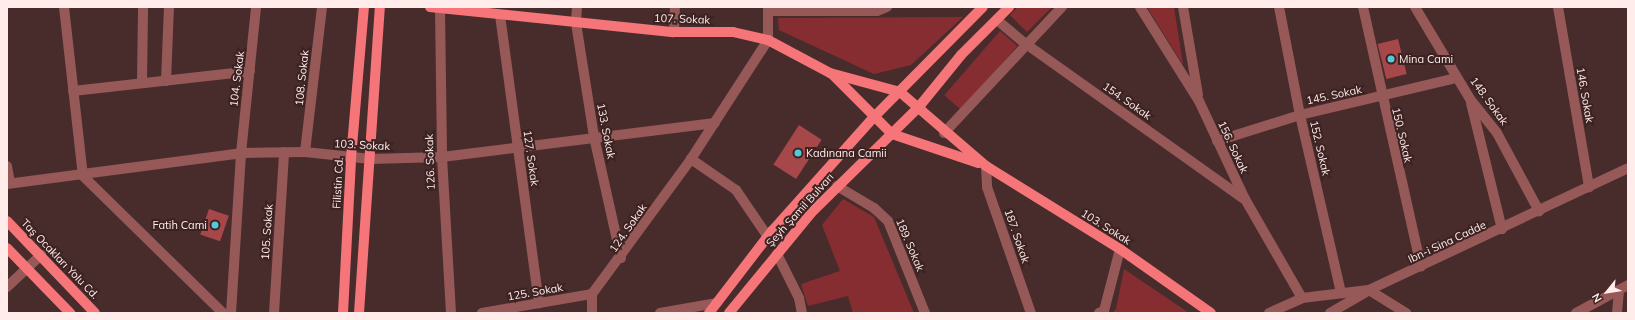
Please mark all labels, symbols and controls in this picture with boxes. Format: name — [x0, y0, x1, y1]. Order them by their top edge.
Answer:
street label: 107. Sokak — [654, 11, 710, 27]
street label: 108. Sokak — [292, 49, 312, 107]
street label: 104. Sokak — [227, 50, 247, 108]
place label: Mina Cami — [1399, 52, 1453, 66]
marker: Mina Cami — [1386, 54, 1396, 64]
street label: 146. Sokak — [1574, 66, 1596, 124]
street label: 148. Sokak — [1467, 74, 1511, 128]
street label: 154. Sokak — [1100, 79, 1154, 123]
street label: 145. Sokak — [1305, 83, 1363, 107]
street label: 133. Sokak — [594, 102, 618, 160]
street label: 150. Sokak — [1389, 106, 1415, 164]
street label: 156. Sokak — [1215, 119, 1251, 175]
street label: 152. Sokak — [1307, 119, 1333, 177]
street label: 127. Sokak — [521, 129, 541, 187]
street label: 126. Sokak — [422, 134, 438, 190]
street label: 103. Sokak — [334, 137, 390, 153]
place label: Kadınana Camii — [806, 146, 887, 160]
marker: Kadınana Camii — [793, 148, 803, 158]
street label: Filistin Cd. — [330, 157, 346, 209]
street label: Şeyh Şamil Bulvarı — [763, 170, 837, 250]
street label: 124. Sokak — [606, 201, 650, 255]
street label: 105. Sokak — [258, 204, 276, 260]
street label: 187. Sokak — [1002, 207, 1032, 265]
street label: 103. Sokak — [1079, 207, 1133, 247]
street label: Taş Ocakları Yolu Cd. — [19, 216, 101, 302]
street label: 189. Sokak — [893, 217, 927, 273]
place label: Fatih Cami — [152, 218, 207, 232]
street label: Ibn-i Sina Cadde — [1406, 218, 1488, 266]
marker: Fatih Cami — [210, 220, 220, 230]
north arrow — [1587, 272, 1627, 312]
street label: 125. Sokak — [506, 281, 564, 303]
text: N — [1588, 291, 1605, 305]

